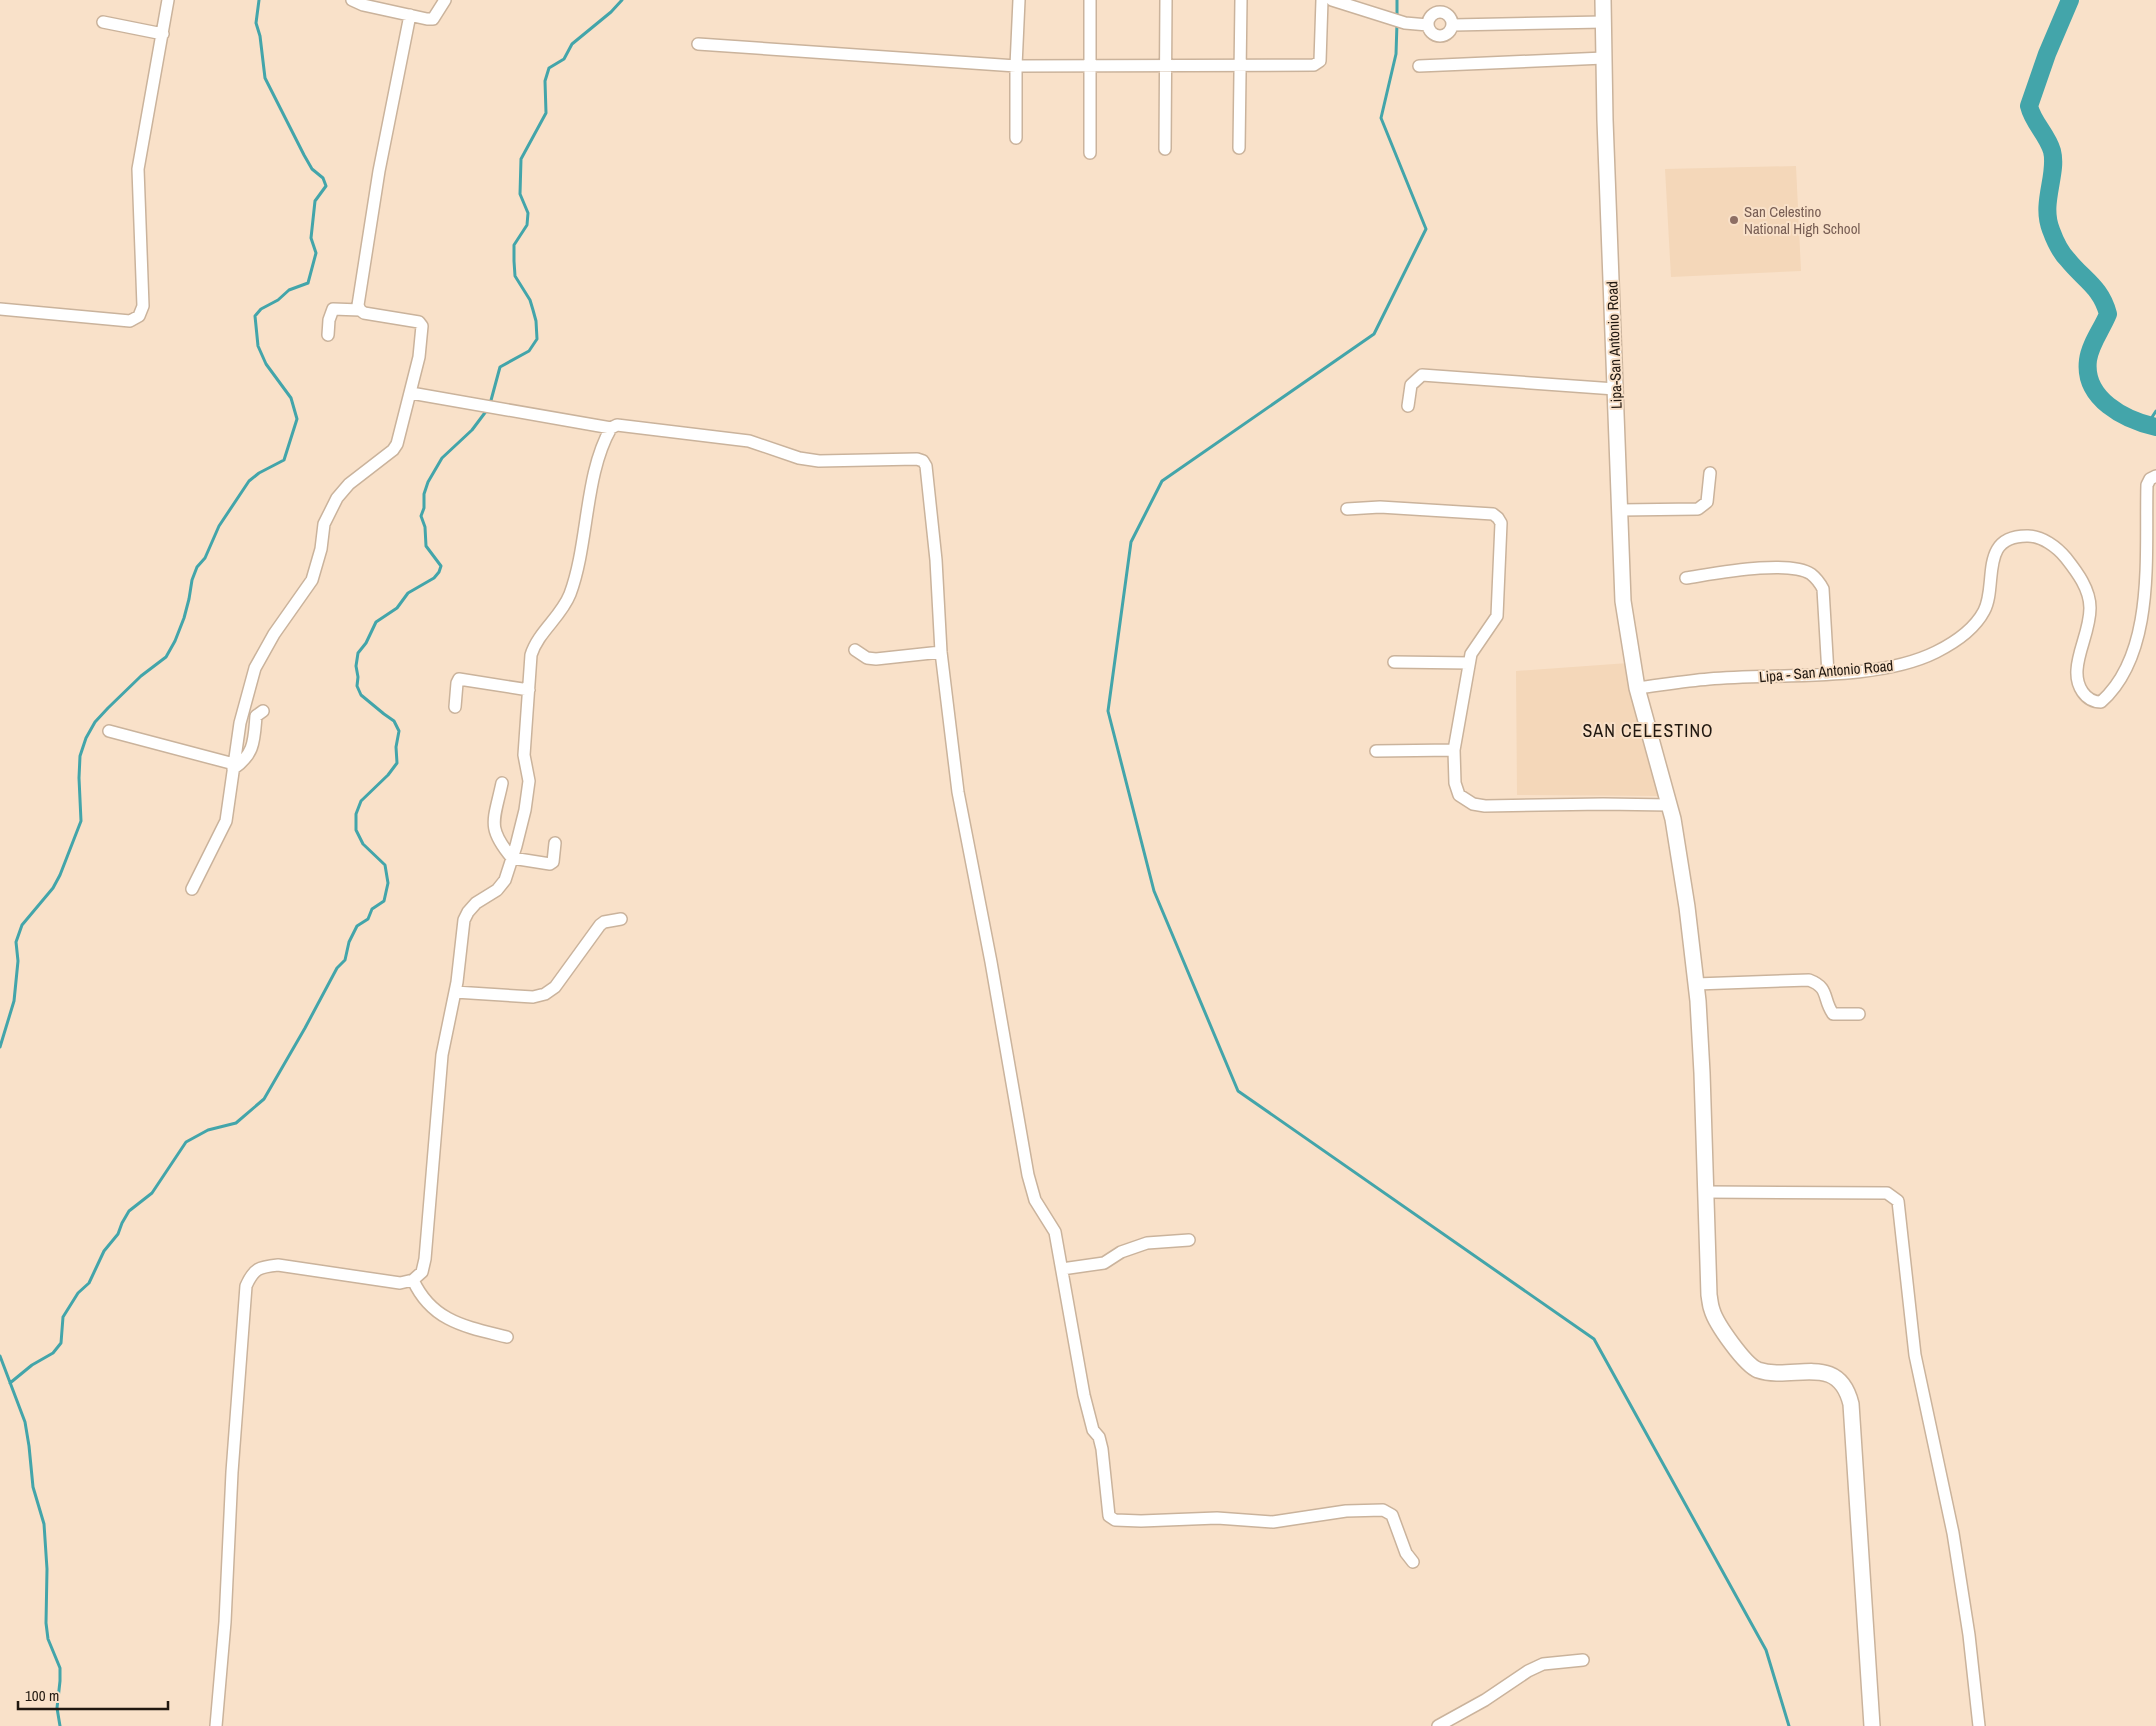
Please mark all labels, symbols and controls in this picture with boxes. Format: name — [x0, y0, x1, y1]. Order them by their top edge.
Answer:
place label: San Celestino National High School — [1744, 201, 1860, 239]
marker: San Celestino National High School — [1728, 214, 1740, 226]
street label: Lipa-San Antonio Road — [1601, 281, 1627, 409]
street label: Lipa - San Antonio Road — [1758, 655, 1894, 687]
district label: SAN CELESTINO — [1582, 718, 1714, 743]
scale bar — [18, 1678, 168, 1710]
text: 100 m — [25, 1685, 59, 1706]

